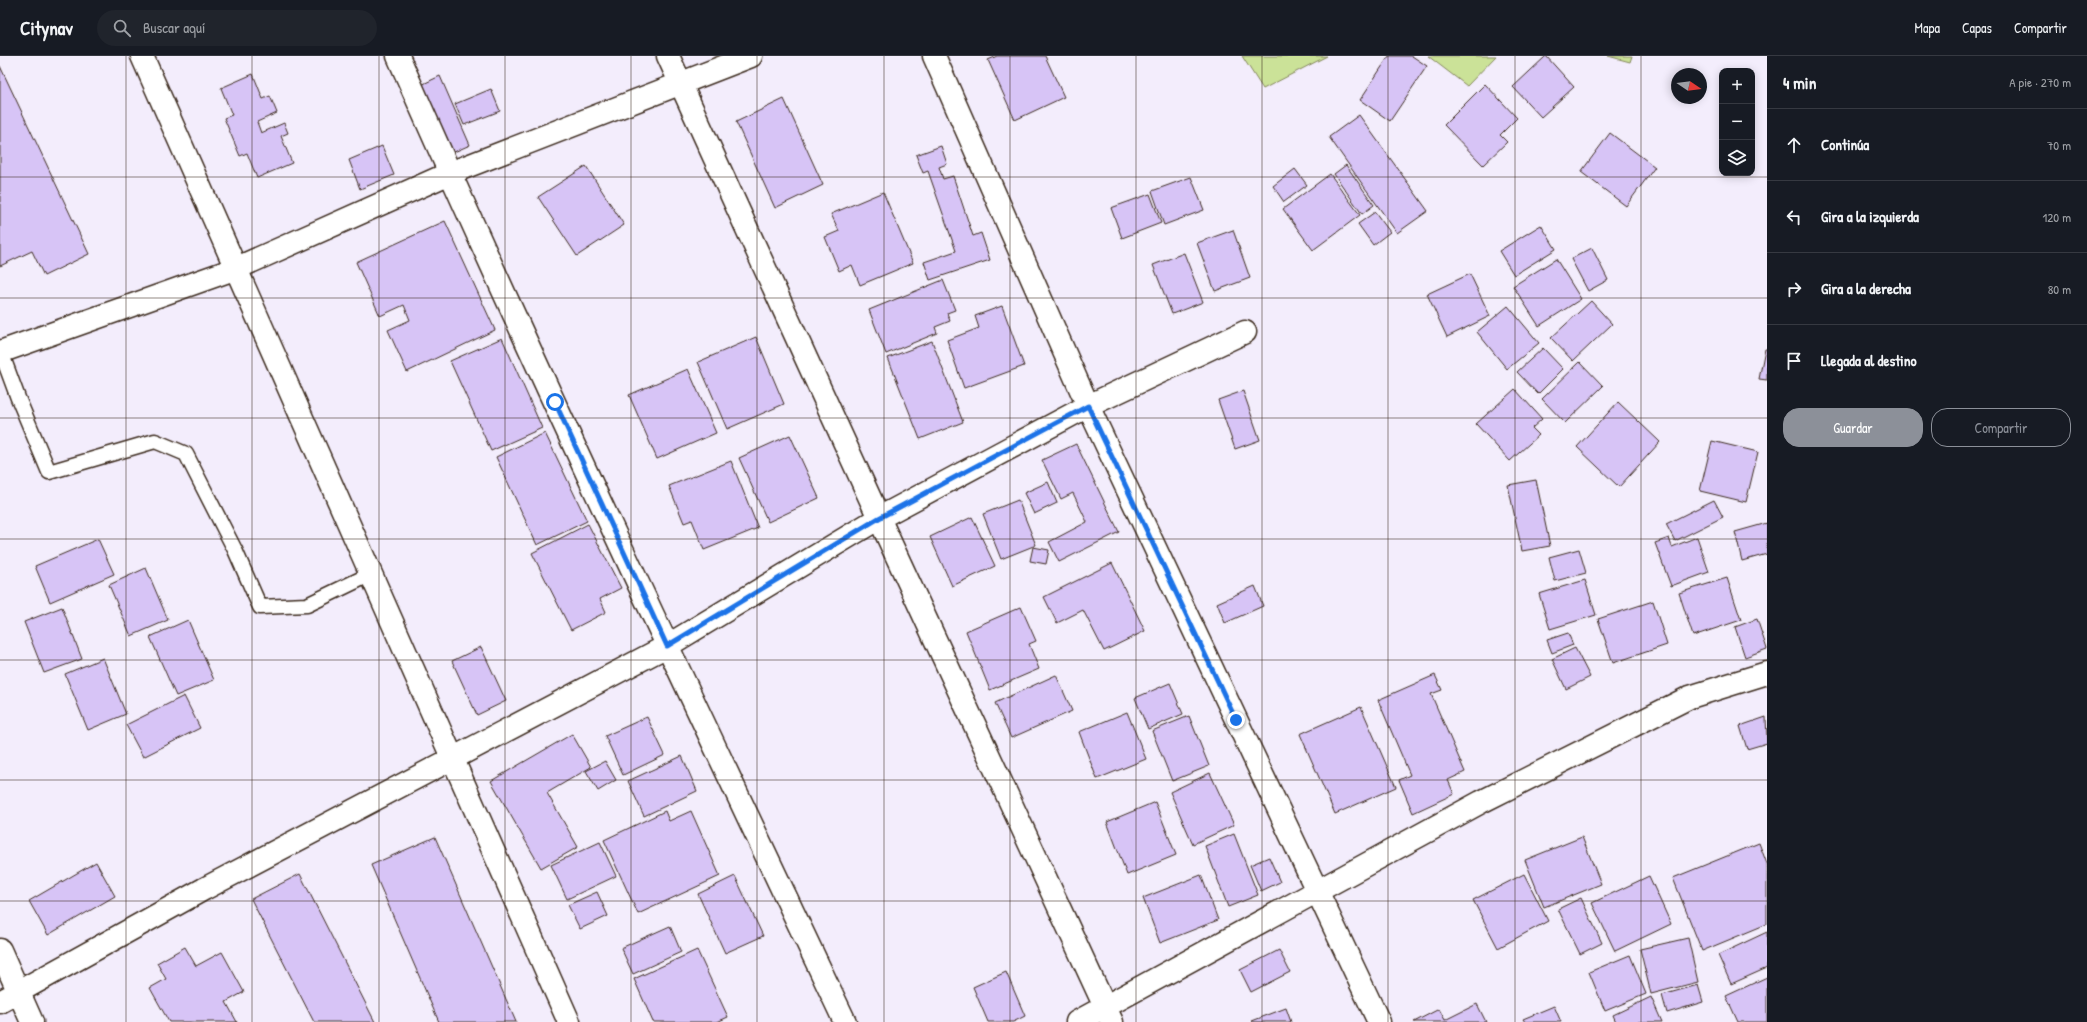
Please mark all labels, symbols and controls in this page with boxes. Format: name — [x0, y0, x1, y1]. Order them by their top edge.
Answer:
search box — [97, 10, 377, 46]
text: Citynav — [20, 15, 73, 41]
icon: search — [111, 17, 133, 39]
text: Buscar aquí — [143, 17, 205, 38]
text: Mapa — [1915, 18, 1940, 37]
text: Capas — [1962, 18, 1992, 37]
text: Compartir — [2014, 18, 2067, 37]
north arrow — [1671, 68, 1707, 104]
map controls — [1719, 68, 1755, 176]
button: + — [1719, 68, 1755, 104]
text: 4 min — [1783, 71, 1816, 94]
text: A pie · 270 m — [2009, 73, 2071, 91]
button: − — [1719, 104, 1755, 140]
icon: ahead — [1783, 134, 1805, 156]
text: Continúa — [1821, 134, 1869, 155]
text: 70 m — [2047, 136, 2071, 154]
button: layers — [1719, 140, 1755, 176]
icon: left — [1783, 206, 1805, 228]
text: Gira a la izquierda — [1821, 206, 1919, 227]
text: 120 m — [2043, 208, 2071, 226]
icon: right — [1783, 278, 1805, 300]
text: Gira a la derecha — [1821, 278, 1911, 299]
text: 80 m — [2048, 280, 2071, 298]
icon: arrive — [1783, 350, 1805, 372]
text: Llegada al destino — [1821, 350, 1917, 371]
route start — [546, 393, 564, 411]
button: Guardar — [1783, 408, 1923, 447]
button: Compartir — [1931, 408, 2071, 447]
route end — [1227, 711, 1245, 729]

